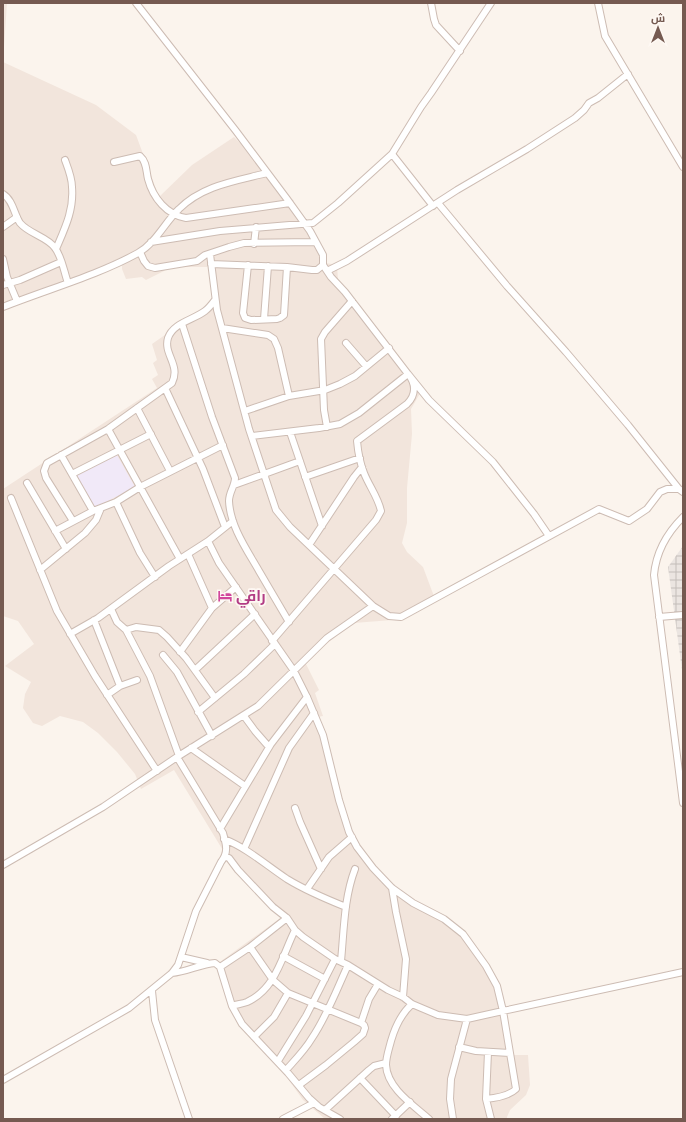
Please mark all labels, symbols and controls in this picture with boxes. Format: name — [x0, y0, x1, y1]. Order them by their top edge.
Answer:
north arrow — [638, 8, 678, 48]
text: ش — [651, 11, 665, 25]
place label: راقي — [236, 586, 266, 608]
hotel icon: راقي — [217, 588, 233, 604]

